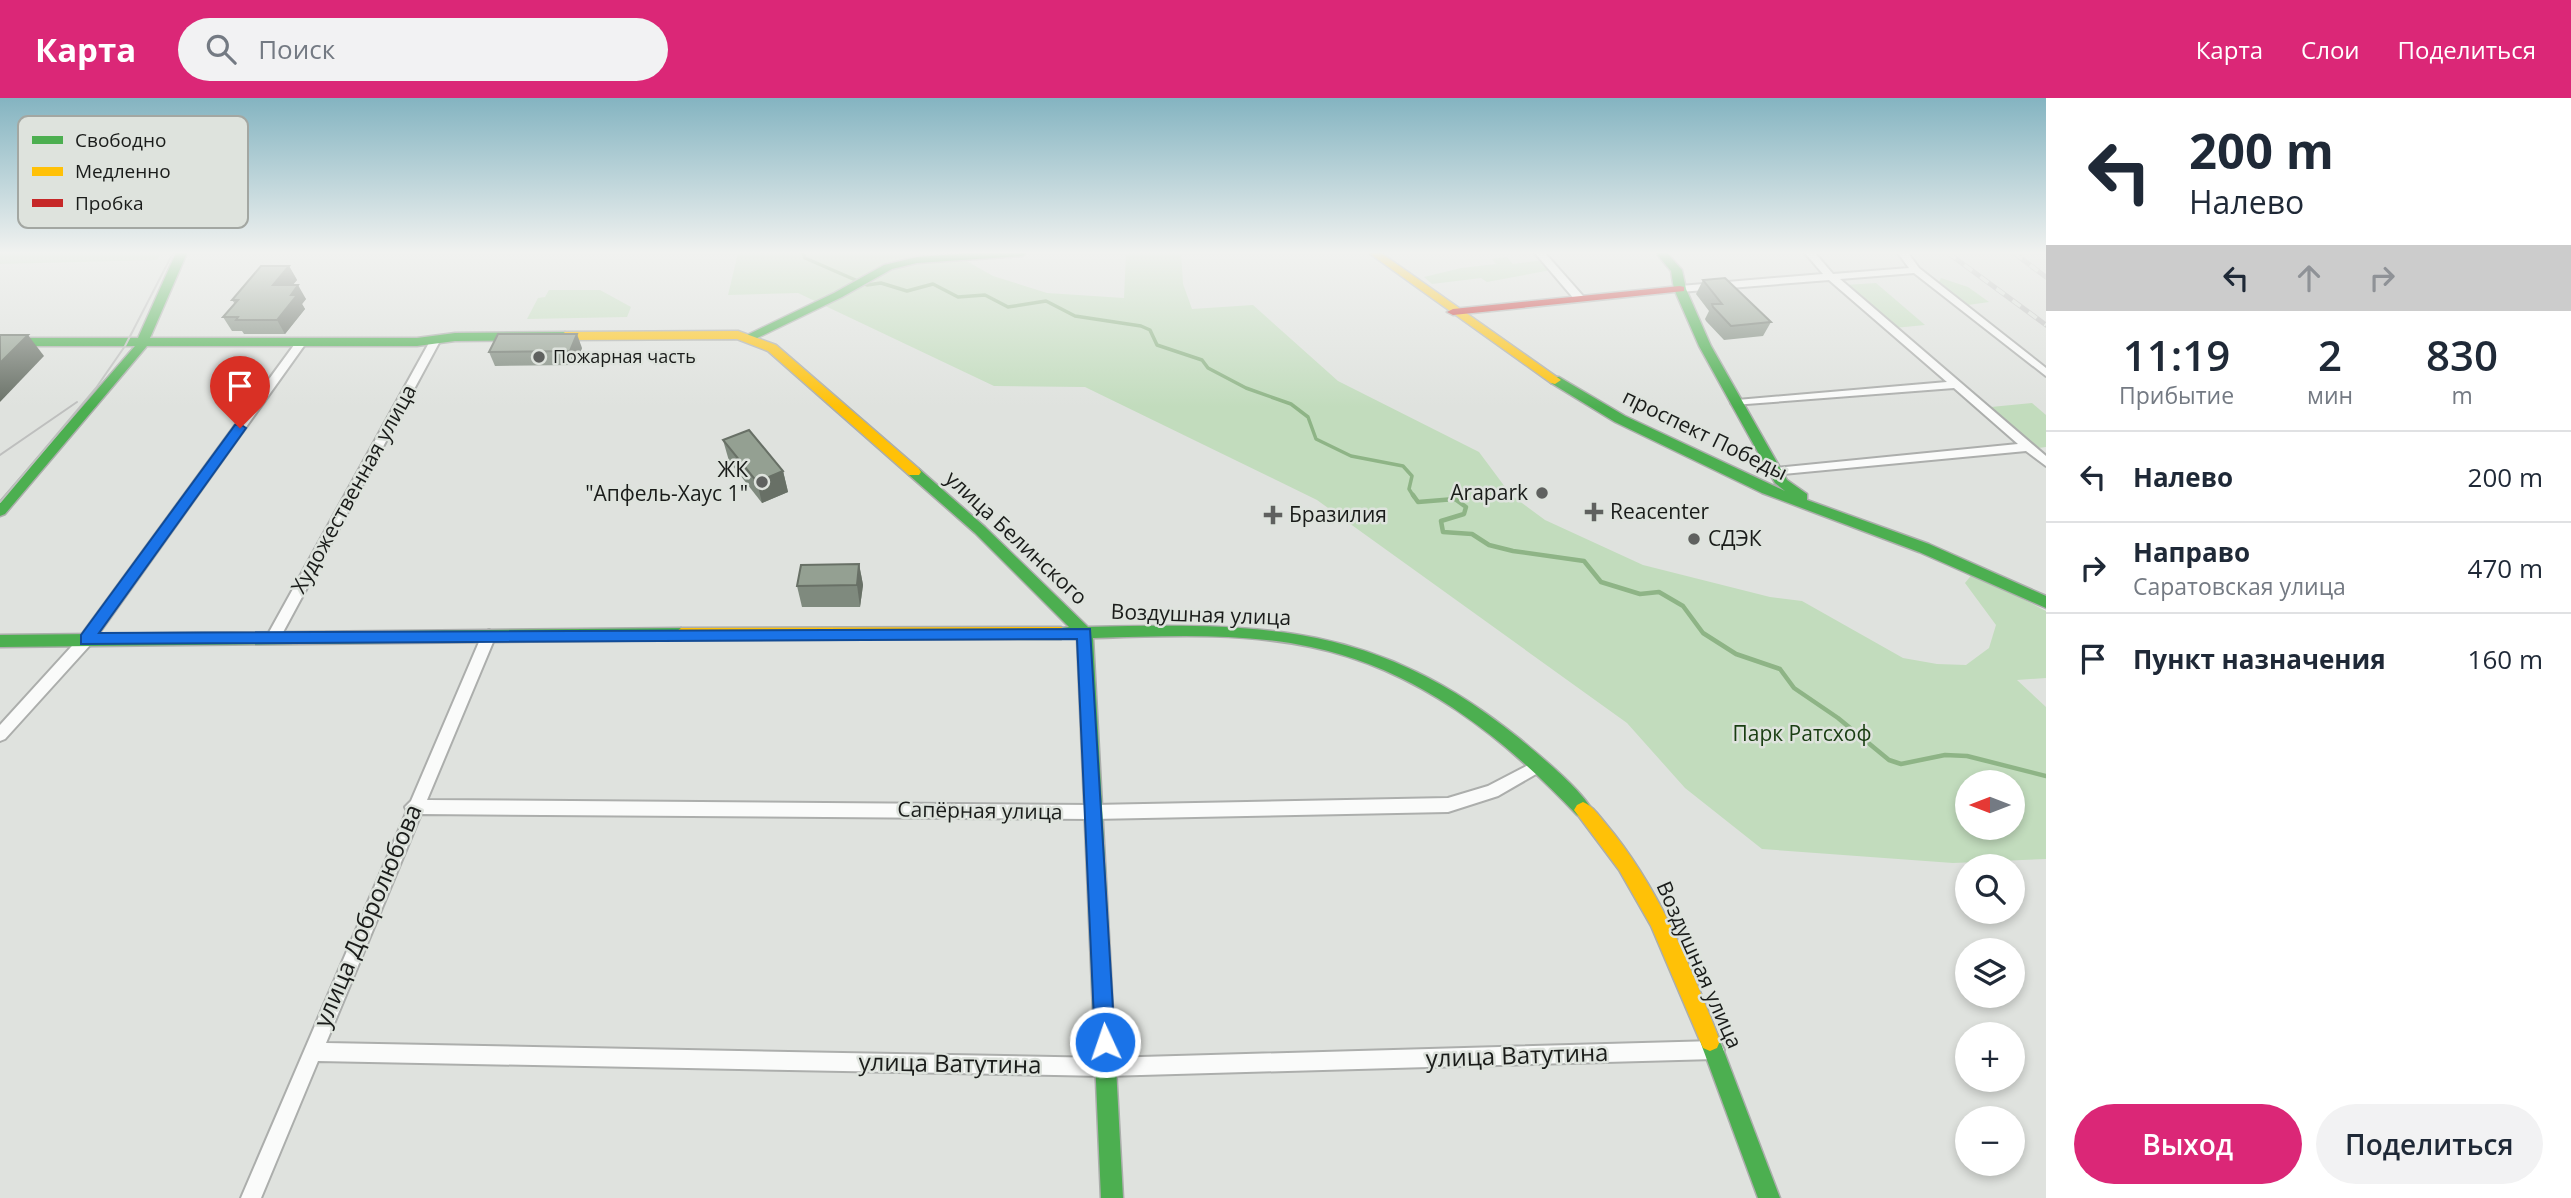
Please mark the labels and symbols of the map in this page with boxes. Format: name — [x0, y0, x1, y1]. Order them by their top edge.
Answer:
legend — [18, 116, 248, 228]
text: Свободно — [75, 127, 166, 153]
text: Медленно — [75, 158, 171, 184]
text: Пробка — [75, 190, 144, 216]
place label: Пожарная часть — [553, 344, 696, 368]
marker: Пожарная часть — [531, 349, 547, 365]
pin — [210, 356, 270, 428]
street label: Художественная улица — [284, 379, 422, 598]
street label: проспект Победы — [1618, 382, 1792, 486]
place label: ЖК "Апфель-Хаус 1" — [585, 455, 748, 507]
street label: улица Белинского — [940, 464, 1094, 610]
marker: ЖК "Апфель-Хаус 1" — [754, 474, 770, 490]
place label: Arapark — [1450, 478, 1528, 506]
marker: Arapark — [1534, 485, 1550, 501]
place label: Reacenter — [1610, 497, 1709, 525]
place label: Бразилия — [1289, 500, 1387, 528]
marker: Reacenter — [1584, 502, 1604, 522]
marker: Бразилия — [1263, 505, 1283, 525]
place label: СДЭК — [1708, 524, 1762, 552]
marker: СДЭК — [1686, 531, 1702, 547]
street label: Воздушная улица — [1110, 597, 1292, 631]
park label: Парк Ратсхоф — [1732, 719, 1872, 747]
north arrow — [1955, 770, 2025, 840]
street label: Сапёрная улица — [897, 795, 1063, 825]
street label: улица Добролюбова — [305, 799, 429, 1032]
street label: Воздушная улица — [1650, 877, 1749, 1053]
position arrow — [1068, 1005, 1142, 1079]
street label: улица Ватутина — [1425, 1035, 1609, 1074]
street label: улица Ватутина — [858, 1044, 1042, 1081]

